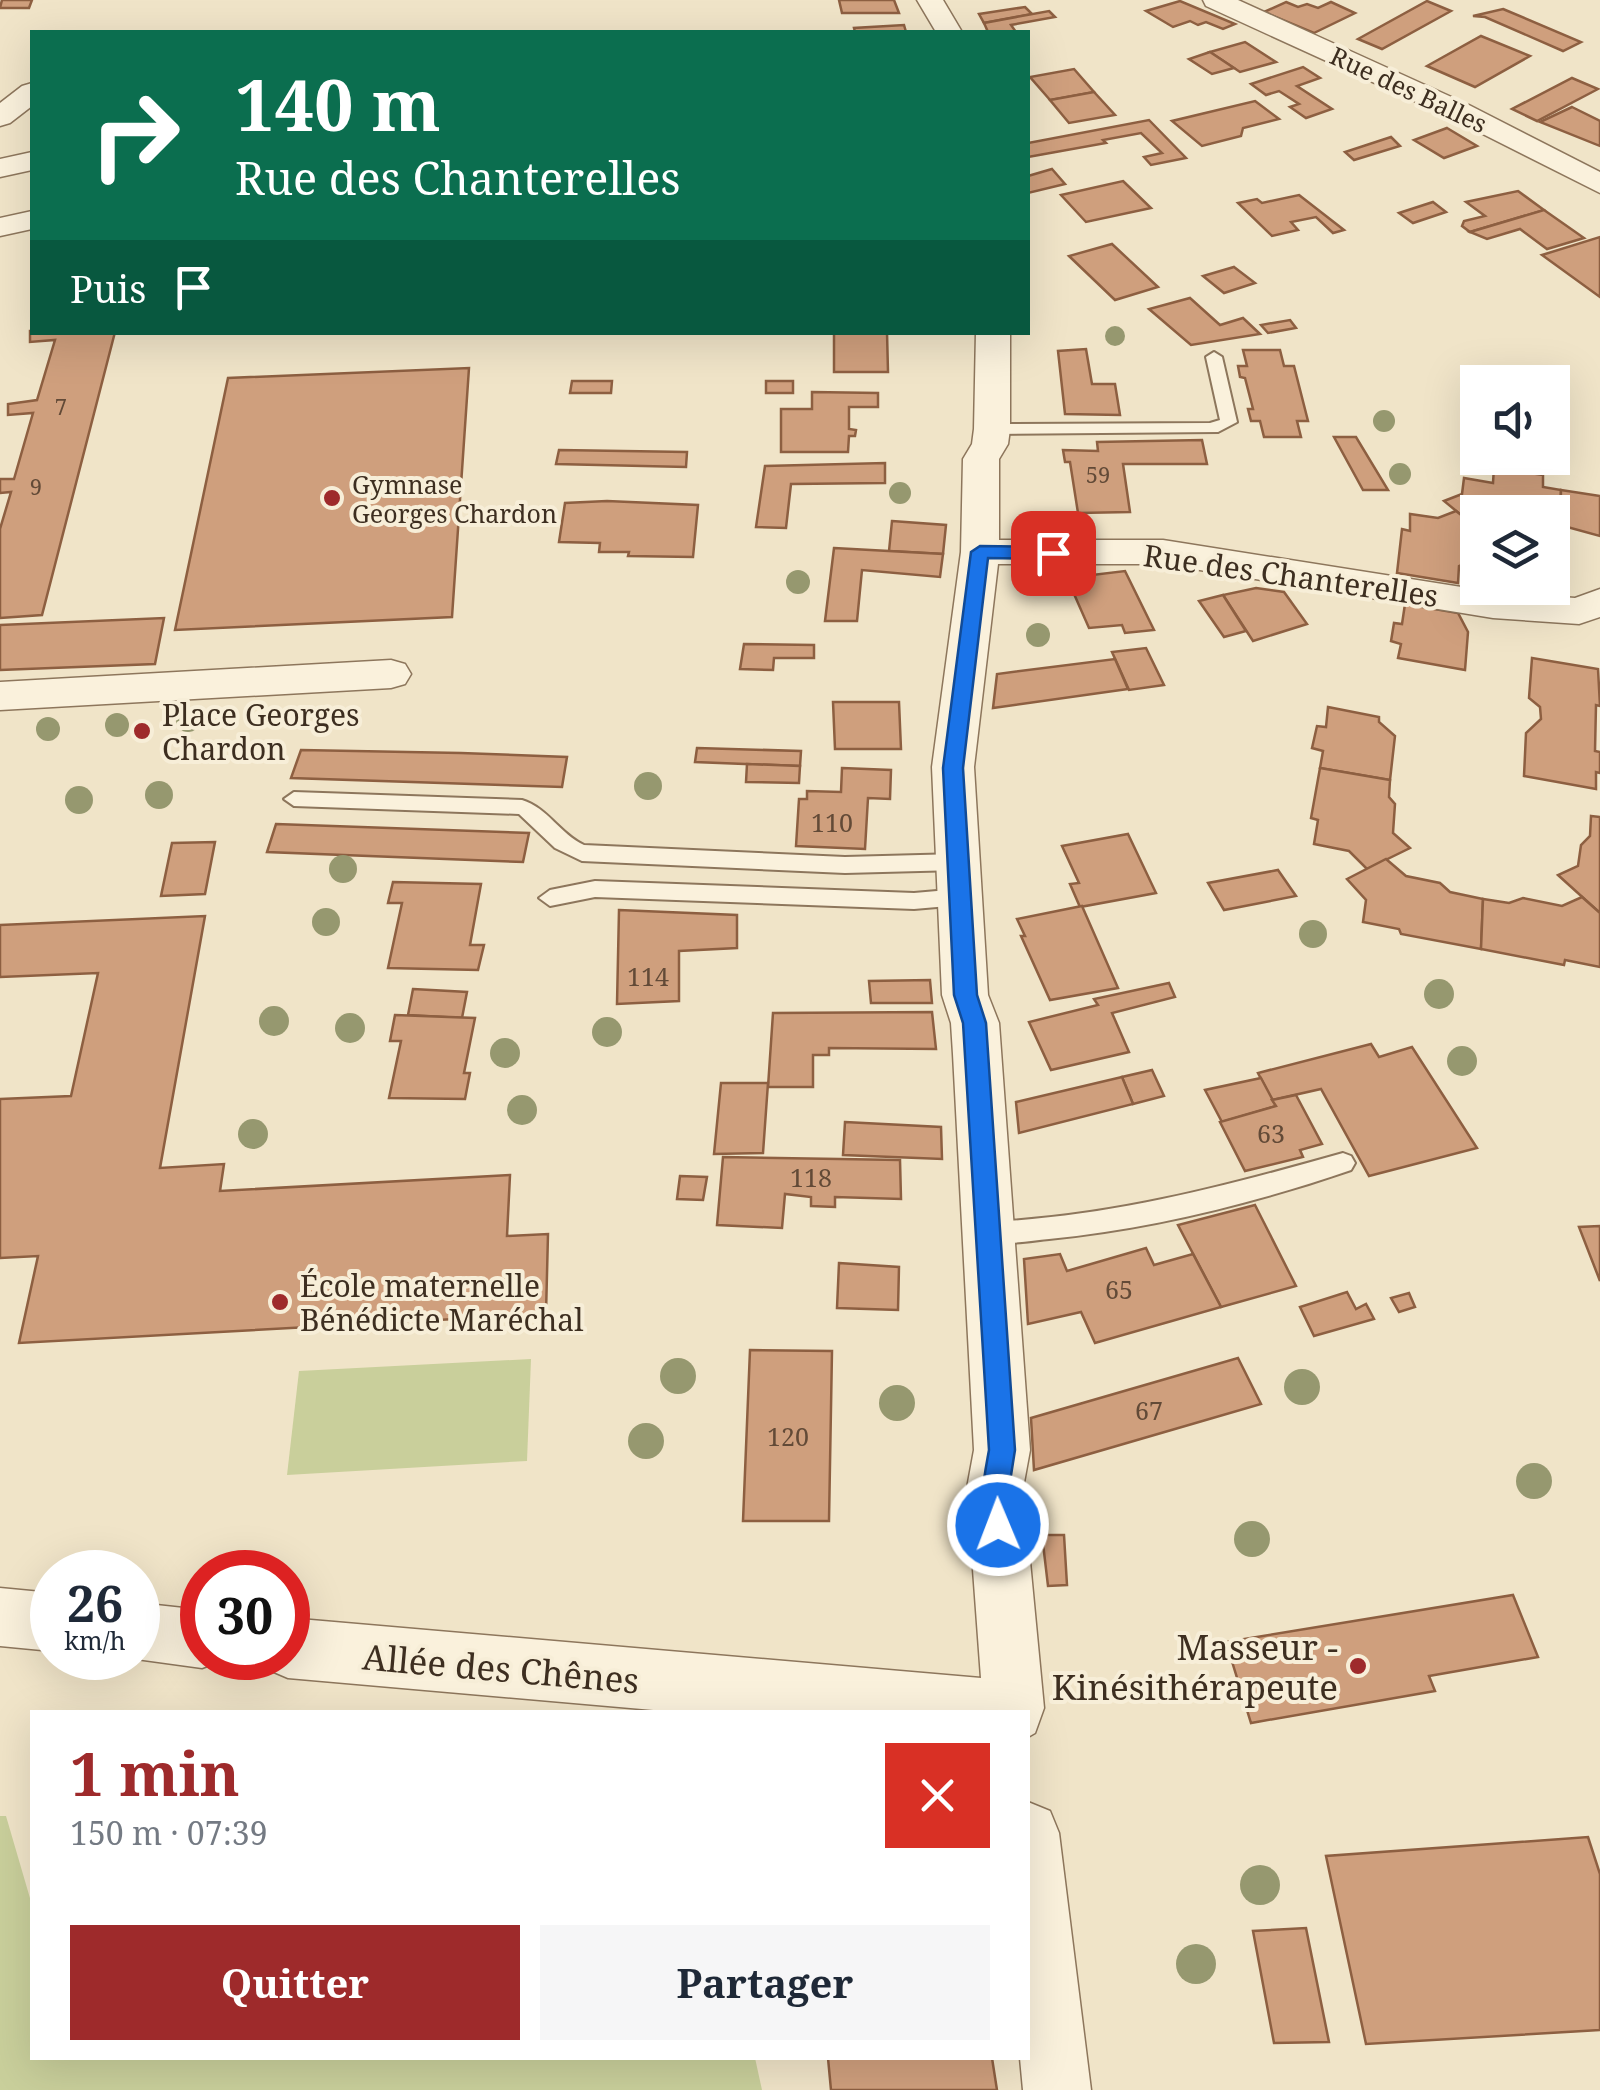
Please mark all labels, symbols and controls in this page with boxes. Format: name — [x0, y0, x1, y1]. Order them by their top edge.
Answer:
street label: Rue des Balles — [1325, 38, 1493, 140]
text: 140 m — [235, 56, 441, 152]
icon: right — [70, 70, 200, 200]
text: Rue des Chanterelles — [235, 147, 681, 208]
icon: arrive — [166, 260, 221, 315]
text: Puis — [70, 262, 146, 314]
map controls — [1460, 365, 1570, 605]
button: sound — [1460, 365, 1570, 475]
house number: 7 — [55, 391, 67, 421]
house number: 59 — [1086, 459, 1110, 489]
place label: Gymnase Georges Chardon — [352, 467, 557, 530]
house number: 9 — [30, 471, 42, 501]
marker: Gymnase Georges Chardon — [321, 487, 343, 509]
button: layers — [1460, 495, 1570, 605]
pin — [1011, 511, 1096, 596]
icon: arrive — [1026, 526, 1081, 581]
street label: Rue des Chanterelles — [1141, 534, 1441, 616]
place label: Place Georges Chardon — [162, 694, 360, 769]
marker: Place Georges Chardon — [131, 720, 153, 742]
house number: 110 — [811, 805, 853, 839]
house number: 114 — [627, 959, 669, 993]
house number: 63 — [1257, 1116, 1285, 1150]
house number: 118 — [790, 1160, 832, 1194]
place label: École maternelle Bénédicte Maréchal — [300, 1265, 583, 1340]
house number: 65 — [1105, 1272, 1133, 1306]
marker: École maternelle Bénédicte Maréchal — [269, 1291, 291, 1313]
house number: 67 — [1135, 1393, 1163, 1427]
house number: 120 — [767, 1419, 809, 1453]
position arrow — [946, 1473, 1050, 1577]
speed limit sign: 30 — [180, 1550, 310, 1680]
text: 26 — [67, 1569, 123, 1637]
text: km/h — [64, 1623, 126, 1657]
place label: Masseur - Kinésithérapeute — [1052, 1623, 1338, 1710]
street label: Allée des Chênes — [361, 1632, 641, 1704]
marker: Masseur - Kinésithérapeute — [1347, 1655, 1369, 1677]
text: 1 min — [70, 1732, 240, 1814]
button: close — [885, 1743, 990, 1848]
text: 150 m · 07:39 — [70, 1811, 268, 1854]
button: Quitter — [70, 1925, 520, 2040]
button: Partager — [540, 1925, 990, 2040]

